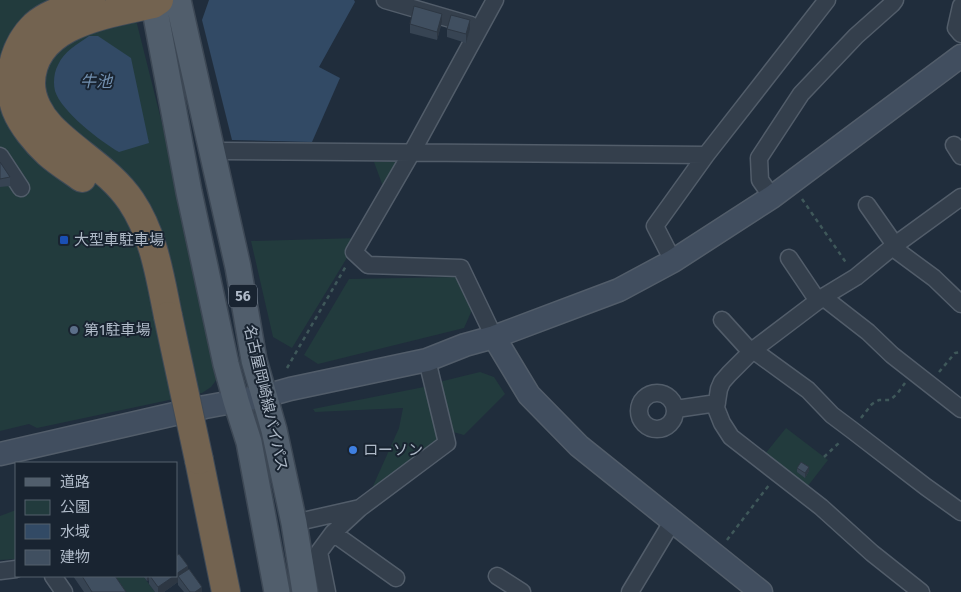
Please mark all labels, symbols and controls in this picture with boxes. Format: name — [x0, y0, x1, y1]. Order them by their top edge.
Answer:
water label: 牛池 — [80, 72, 114, 91]
place label: 大型車駐車場 — [74, 231, 164, 249]
marker: 大型車駐車場 — [58, 234, 70, 246]
road number: 56 — [229, 284, 257, 308]
place label: 第1駐車場 — [84, 321, 151, 339]
street label: 名古屋岡崎線バイパス — [240, 323, 292, 473]
marker: 第1駐車場 — [68, 324, 80, 336]
place label: ローソン — [363, 441, 423, 459]
marker: ローソン — [347, 444, 359, 456]
legend — [15, 462, 178, 577]
text: 道路 — [60, 473, 90, 491]
text: 公園 — [60, 498, 90, 516]
text: 水域 — [60, 523, 90, 541]
text: 建物 — [60, 548, 90, 566]

